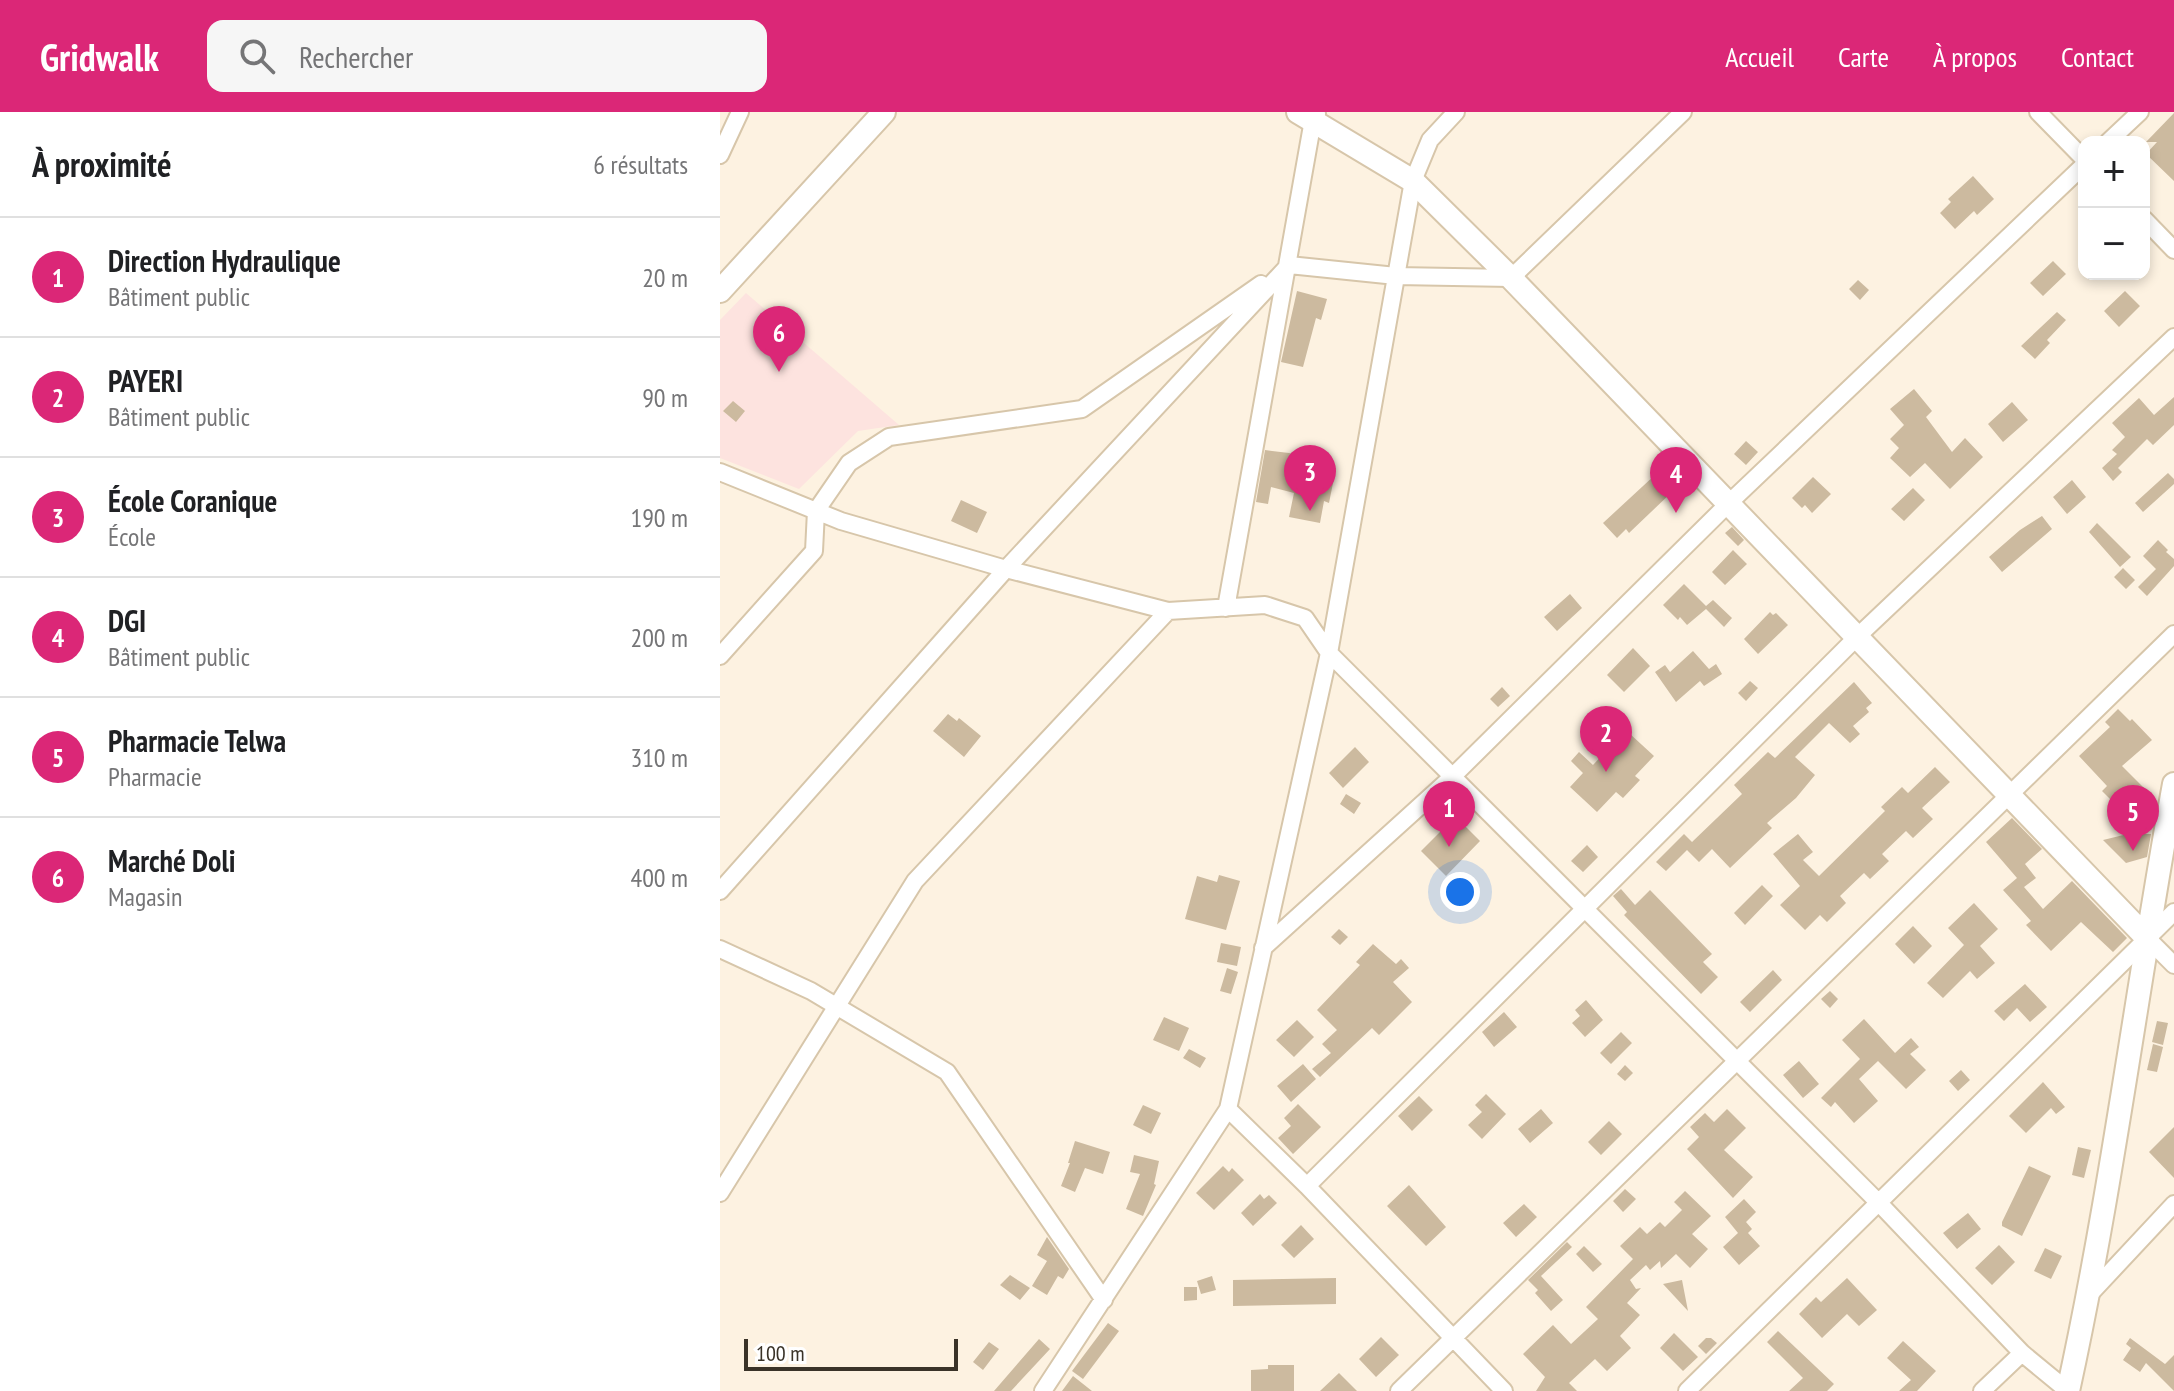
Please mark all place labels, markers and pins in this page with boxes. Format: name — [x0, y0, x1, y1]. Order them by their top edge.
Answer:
pin: 6 — [753, 306, 805, 372]
pin: 3 — [1284, 445, 1336, 511]
pin: 4 — [1650, 447, 1702, 513]
pin: 2 — [1580, 706, 1632, 772]
pin: 1 — [1423, 781, 1475, 847]
pin: 5 — [2107, 785, 2159, 851]

